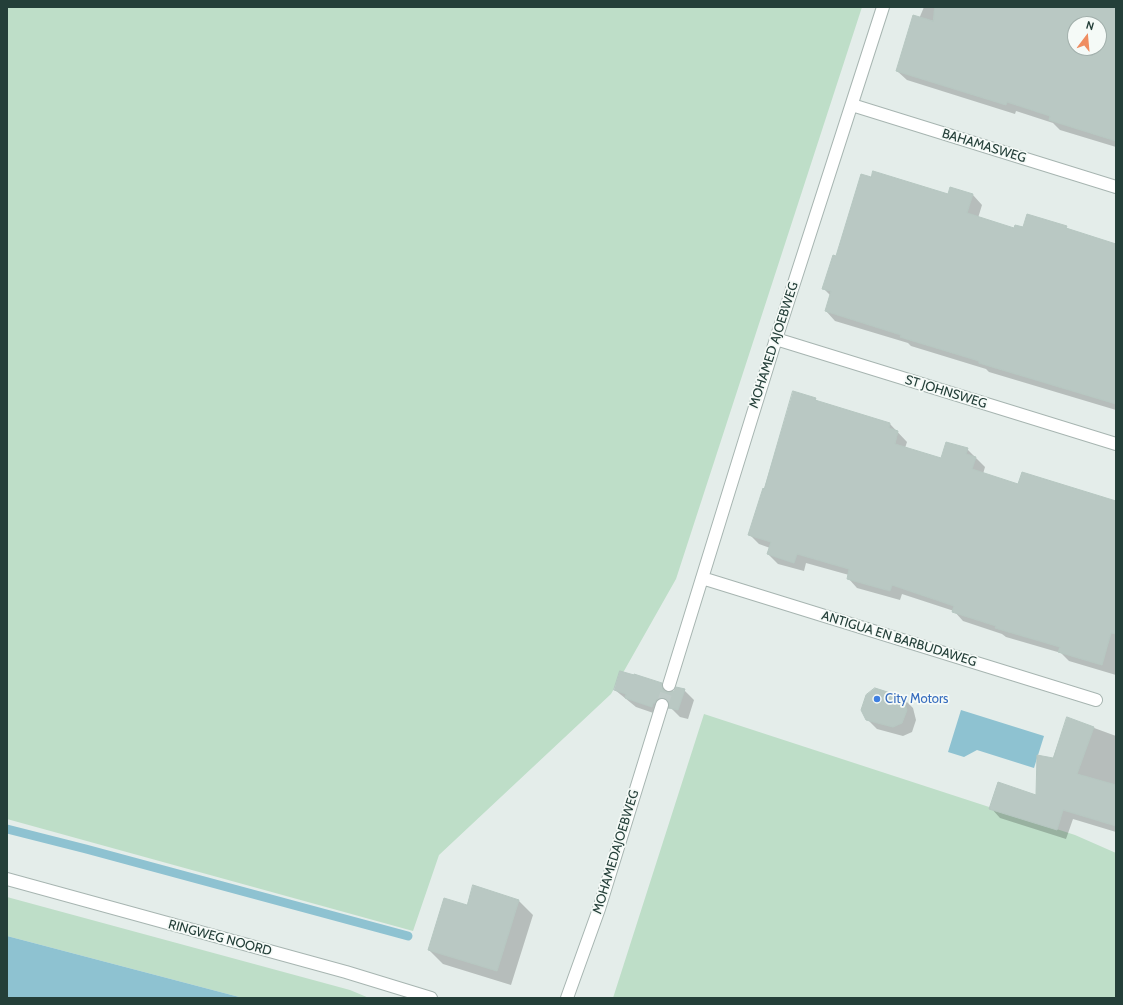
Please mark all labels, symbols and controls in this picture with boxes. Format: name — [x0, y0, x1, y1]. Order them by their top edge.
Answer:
north arrow — [1067, 16, 1107, 56]
text: N — [1084, 18, 1096, 33]
street label: BAHAMASWEG — [940, 126, 1028, 166]
street label: MOHAMED AJOEBWEG — [746, 280, 802, 410]
street label: ST JOHNSWEG — [903, 372, 989, 412]
street label: ANTIGUA EN BARBUDAWEG — [820, 608, 978, 670]
place label: City Motors — [885, 691, 948, 707]
marker: City Motors — [872, 694, 882, 704]
street label: MOHAMEDAJOEBWEG — [590, 788, 642, 916]
street label: RINGWEG NOORD — [167, 917, 273, 959]

